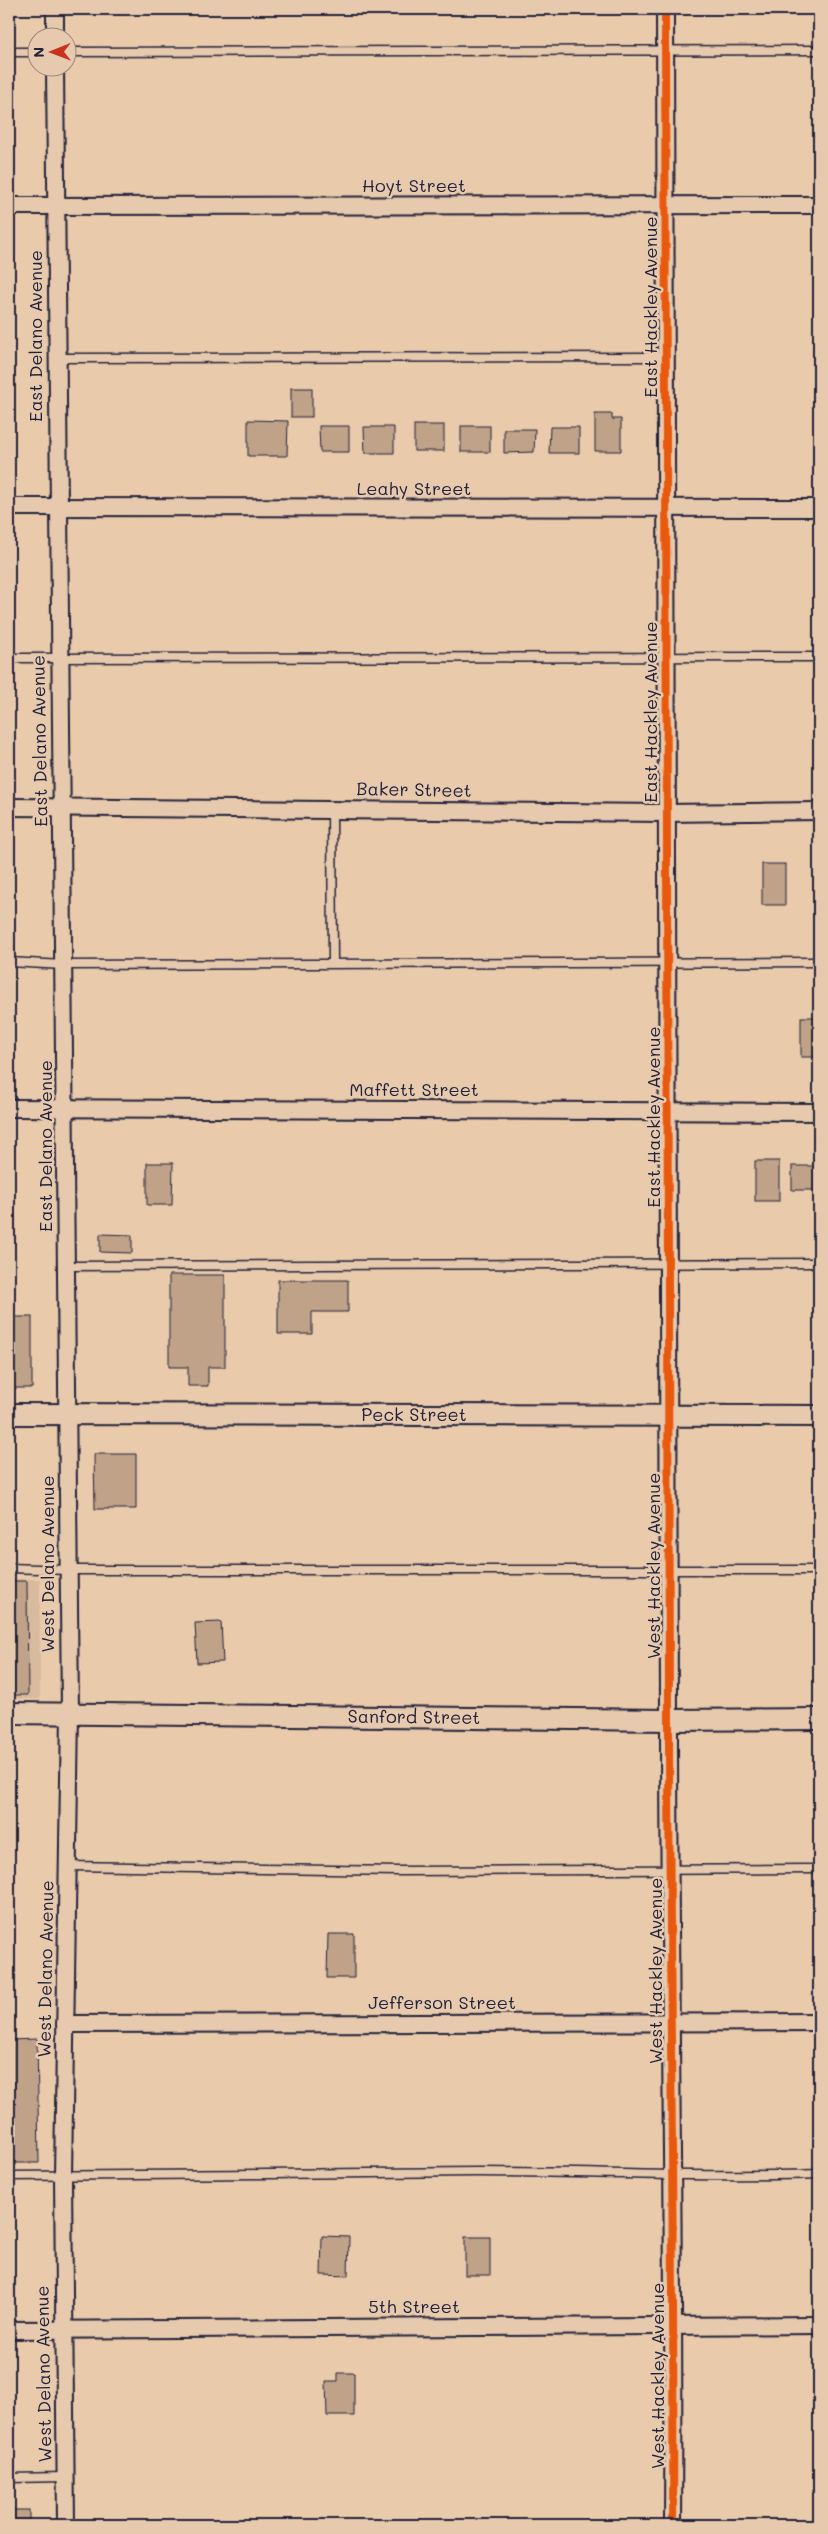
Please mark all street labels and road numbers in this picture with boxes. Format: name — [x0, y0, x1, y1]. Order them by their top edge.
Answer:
street label: Hoyt Street — [362, 173, 466, 197]
street label: East Hackley Avenue — [638, 216, 662, 398]
street label: East Delano Avenue — [23, 250, 47, 422]
street label: Leahy Street — [357, 476, 471, 500]
street label: East Hackley Avenue — [638, 621, 662, 803]
street label: East Delano Avenue — [26, 655, 52, 827]
street label: Baker Street — [356, 776, 472, 802]
street label: East Hackley Avenue — [641, 1026, 665, 1208]
street label: East Delano Avenue — [33, 1060, 57, 1232]
street label: Maffett Street — [349, 1077, 479, 1101]
street label: Peck Street — [361, 1402, 467, 1426]
street label: West Hackley Avenue — [641, 1473, 665, 1659]
street label: West Delano Avenue — [35, 1475, 59, 1653]
street label: Sanford Street — [348, 1704, 480, 1729]
street label: West Hackley Avenue — [643, 1878, 667, 2064]
street label: West Delano Avenue — [31, 1880, 59, 2058]
street label: Jefferson Street — [368, 1990, 516, 2014]
street label: West Hackley Avenue — [645, 2283, 669, 2469]
street label: West Delano Avenue — [29, 2285, 57, 2463]
street label: 5th Street — [368, 2294, 460, 2318]

